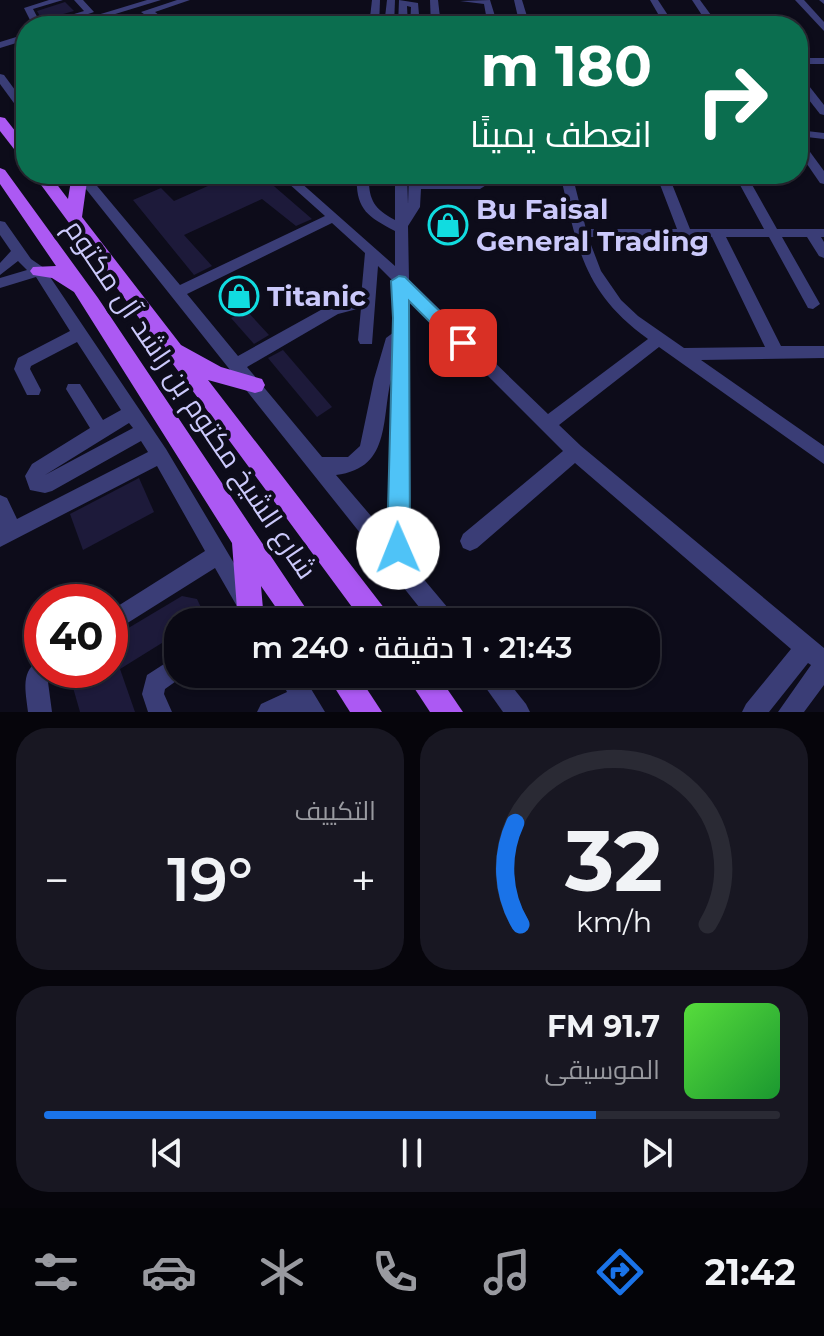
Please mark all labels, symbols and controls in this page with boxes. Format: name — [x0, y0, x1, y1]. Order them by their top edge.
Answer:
text: 180 m — [480, 32, 652, 100]
icon: right — [680, 48, 784, 152]
text: انعطف يمينًا — [470, 112, 652, 156]
place label: Bu Faisal General Trading — [476, 192, 709, 258]
shop icon: Bu Faisal General Trading — [427, 204, 469, 246]
street label: شارع الشيخ مكتوم بن راشد آل مكتوم — [55, 213, 324, 587]
shop icon: Titanic — [218, 275, 260, 317]
place label: Titanic — [267, 279, 366, 313]
pin — [429, 309, 497, 377]
icon: arrive — [441, 321, 485, 365]
position arrow — [356, 506, 440, 590]
speed limit sign: 40 — [24, 584, 128, 688]
text: 21:43 · 1 دقيقة · 240 m — [252, 629, 573, 666]
text: التكييف — [294, 795, 376, 827]
text: 32 — [564, 810, 663, 912]
text: 19° — [167, 843, 253, 916]
text: − — [44, 853, 69, 907]
text: + — [351, 853, 376, 907]
text: km/h — [576, 904, 652, 939]
text: 91.7 FM — [547, 1008, 660, 1045]
text: الموسيقى — [545, 1054, 660, 1086]
icon: previous — [145, 1131, 189, 1175]
icon: pause — [390, 1131, 434, 1175]
icon: next — [635, 1131, 679, 1175]
icon: filters — [28, 1244, 84, 1300]
icon: car — [141, 1244, 197, 1300]
icon: climate — [254, 1244, 310, 1300]
icon: phone — [367, 1244, 423, 1300]
icon: music — [479, 1244, 535, 1300]
icon: directions — [592, 1244, 648, 1300]
text: 21:42 — [705, 1250, 796, 1294]

